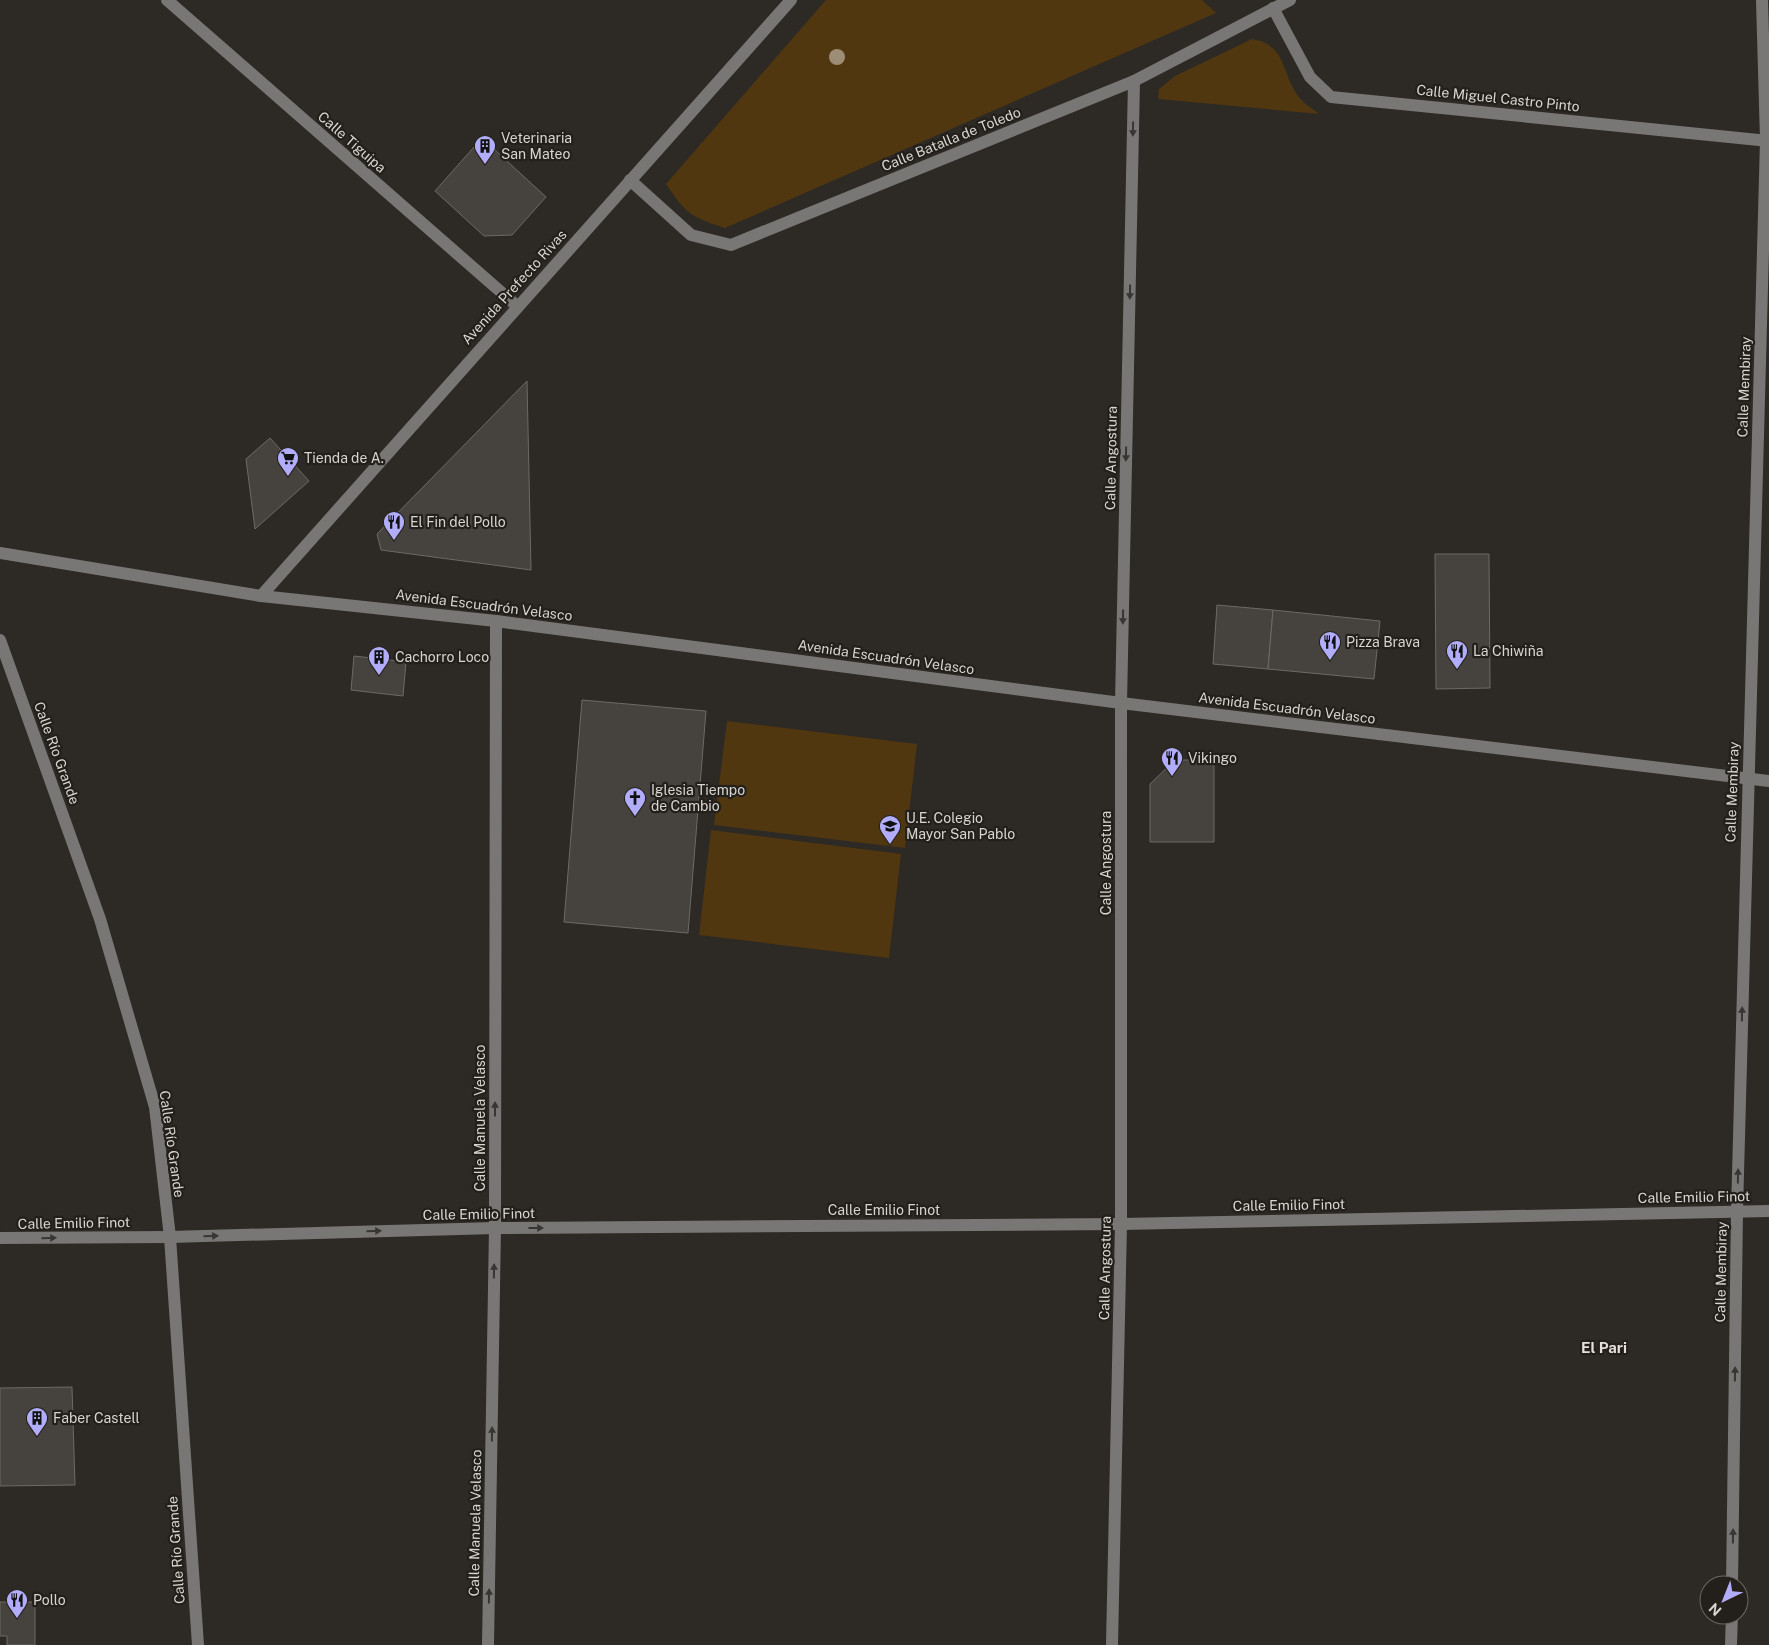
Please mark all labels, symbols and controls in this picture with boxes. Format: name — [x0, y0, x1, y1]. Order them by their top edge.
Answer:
street label: Calle Miguel Castro Pinto — [1416, 81, 1581, 115]
street label: Calle Batalla de Toledo — [879, 104, 1023, 174]
street label: Calle Tiguipa — [315, 108, 389, 176]
one-way arrow — [1129, 122, 1137, 138]
place label: Veterinaria San Mateo — [501, 130, 572, 162]
building icon: Veterinaria San Mateo — [473, 134, 497, 165]
street label: Avenida Prefecto Rivas — [458, 226, 570, 348]
one-way arrow — [1125, 284, 1133, 300]
street label: Calle Membiray — [1734, 336, 1754, 438]
street label: Calle Angostura — [1102, 406, 1120, 510]
supermarket icon: Tienda de A. — [276, 446, 300, 477]
one-way arrow — [1122, 447, 1130, 463]
place label: Tienda de A. — [304, 450, 384, 466]
restaurant icon: El Fin del Pollo — [382, 510, 406, 541]
place label: El Fin del Pollo — [410, 514, 506, 530]
street label: Avenida Escuadrón Velasco — [395, 586, 573, 624]
one-way arrow — [1119, 609, 1127, 625]
restaurant icon: Pizza Brava — [1318, 630, 1342, 661]
place label: Pizza Brava — [1346, 634, 1420, 650]
street label: Avenida Escuadrón Velasco — [797, 637, 975, 677]
restaurant icon: La Chiwiña — [1445, 639, 1469, 670]
place label: La Chiwiña — [1473, 643, 1543, 659]
building icon: Cachorro Loco — [367, 645, 391, 676]
place label: Cachorro Loco — [395, 649, 489, 665]
street label: Avenida Escuadrón Velasco — [1198, 689, 1376, 727]
street label: Calle Río Grande — [31, 700, 83, 807]
street label: Calle Membiray — [1722, 741, 1742, 843]
restaurant icon: Vikingo — [1160, 746, 1184, 777]
place label: Vikingo — [1188, 750, 1237, 766]
place label: Iglesia Tiempo de Cambio — [651, 782, 745, 814]
church icon: Iglesia Tiempo de Cambio — [623, 786, 647, 817]
place label: U.E. Colegio Mayor San Pablo — [906, 810, 1015, 842]
street label: Calle Angostura — [1098, 811, 1114, 915]
school or university icon: U.E. Colegio Mayor San Pablo — [878, 814, 902, 845]
one-way arrow — [1738, 1006, 1746, 1022]
street label: Calle Manuela Velasco — [472, 1045, 488, 1191]
street label: Calle Río Grande — [157, 1089, 187, 1199]
one-way arrow — [491, 1101, 499, 1117]
one-way arrow — [1734, 1168, 1742, 1184]
street label: Calle Emilio Finot — [1638, 1188, 1750, 1206]
street label: Calle Emilio Finot — [1233, 1196, 1345, 1214]
street label: Calle Emilio Finot — [828, 1202, 940, 1218]
street label: Calle Emilio Finot — [423, 1205, 535, 1223]
street label: Calle Emilio Finot — [18, 1214, 130, 1232]
street label: Calle Angostura — [1096, 1216, 1114, 1320]
street label: Calle Membiray — [1712, 1221, 1730, 1323]
one-way arrow — [528, 1223, 544, 1231]
one-way arrow — [366, 1227, 382, 1235]
one-way arrow — [203, 1231, 219, 1239]
one-way arrow — [41, 1234, 57, 1242]
one-way arrow — [490, 1263, 498, 1279]
district label: El Pari — [1581, 1339, 1627, 1356]
one-way arrow — [1731, 1366, 1739, 1382]
building icon: Faber Castell — [25, 1406, 49, 1437]
place label: Faber Castell — [53, 1410, 140, 1426]
one-way arrow — [488, 1426, 496, 1442]
street label: Calle Manuela Velasco — [466, 1449, 484, 1597]
street label: Calle Río Grande — [164, 1495, 188, 1604]
one-way arrow — [1729, 1528, 1737, 1544]
north arrow — [1699, 1575, 1749, 1625]
restaurant icon: Pollo — [5, 1588, 29, 1619]
one-way arrow — [485, 1588, 493, 1604]
place label: Pollo — [33, 1592, 66, 1608]
text: N — [1706, 1600, 1725, 1619]

